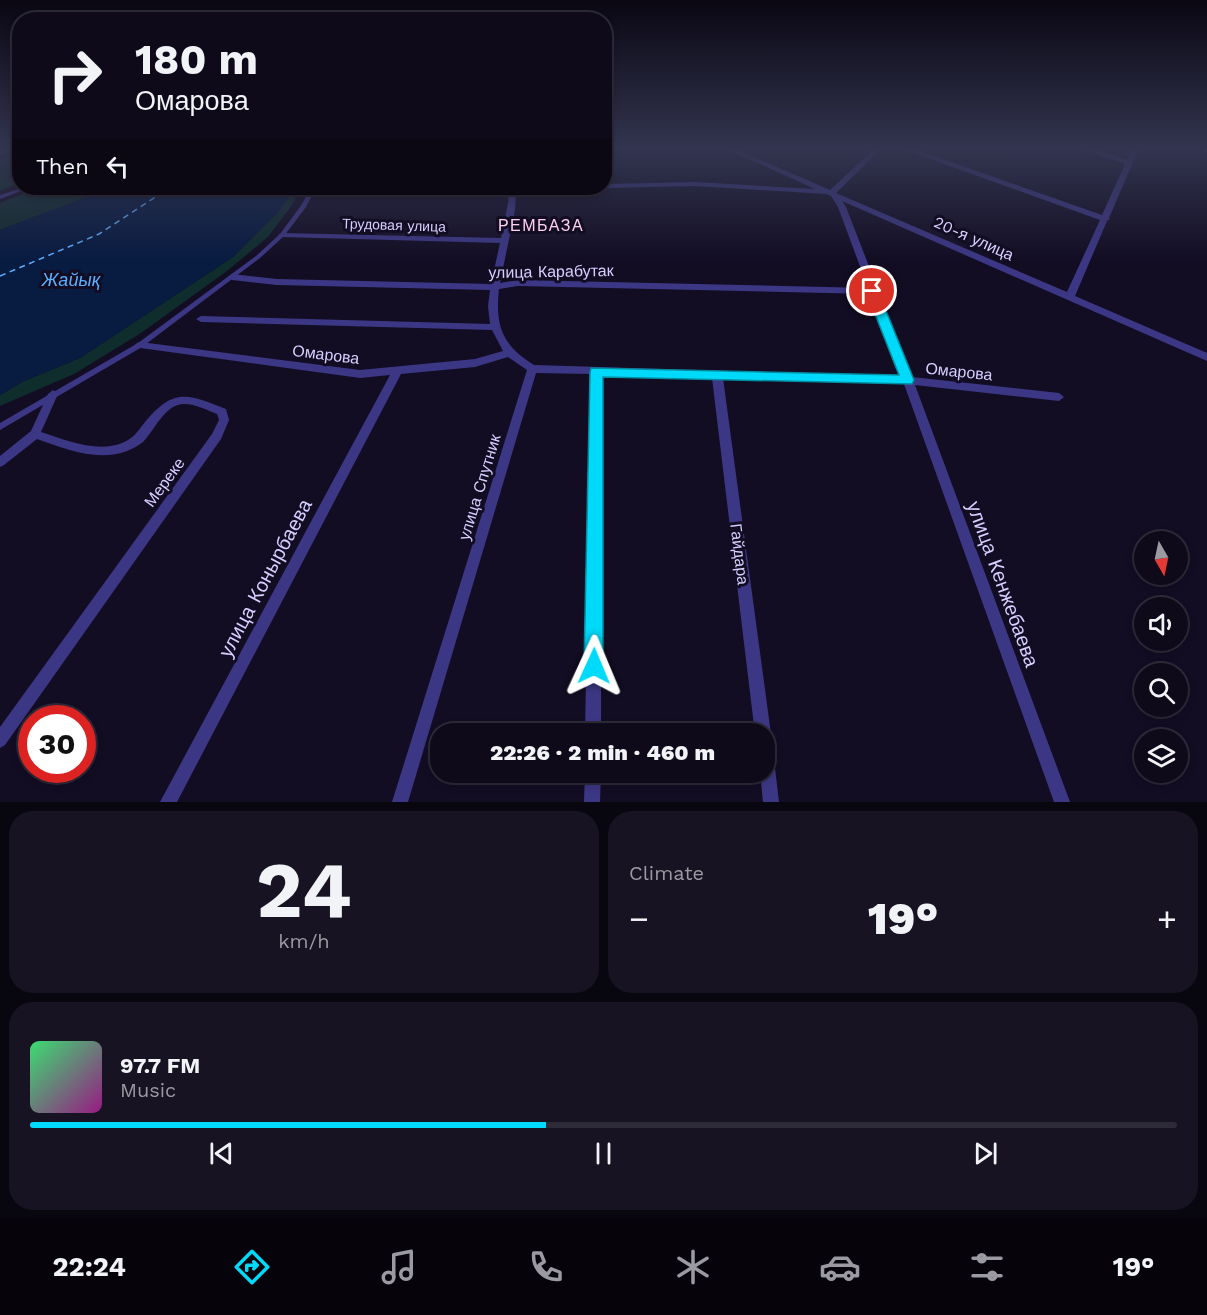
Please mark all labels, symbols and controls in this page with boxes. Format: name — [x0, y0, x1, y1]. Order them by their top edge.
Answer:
text: 180 m — [135, 35, 258, 84]
icon: right — [36, 36, 114, 114]
text: Омарова — [135, 85, 249, 117]
icon: left — [101, 150, 134, 183]
text: Then — [36, 154, 89, 179]
street label: 20-я улица — [931, 212, 1017, 265]
street label: Трудовая улица — [342, 215, 446, 235]
district label: РЕМБАЗА — [498, 216, 584, 235]
street label: улица Карабутак — [488, 261, 615, 282]
pin — [846, 265, 897, 316]
water label: Жайық — [41, 269, 102, 290]
icon: arrive — [855, 274, 888, 307]
street label: Омарова — [291, 341, 361, 368]
street label: Омарова — [924, 359, 994, 384]
street label: улица Спутник — [454, 431, 505, 542]
street label: Мереке — [140, 454, 189, 511]
street label: улица Конырбаева — [213, 494, 317, 661]
street label: улица Кенжебаева — [962, 498, 1044, 671]
street label: Гайдара — [726, 522, 753, 586]
north arrow — [1134, 531, 1188, 585]
map controls — [1134, 531, 1188, 783]
button: sound — [1134, 597, 1188, 651]
position arrow — [562, 634, 626, 698]
button: search — [1134, 663, 1188, 717]
speed limit sign: 30 — [18, 705, 96, 783]
button: layers — [1134, 729, 1188, 783]
text: 22:26 · 2 min · 460 m — [490, 740, 715, 765]
text: 24 — [256, 844, 352, 936]
text: Climate — [629, 861, 704, 885]
text: 19° — [868, 892, 938, 945]
text: − — [629, 899, 649, 938]
text: + — [1157, 899, 1177, 938]
text: km/h — [278, 929, 330, 953]
text: 97.7 FM — [120, 1053, 200, 1078]
text: Music — [120, 1078, 176, 1102]
icon: previous — [205, 1137, 238, 1170]
icon: pause — [587, 1137, 620, 1170]
icon: next — [969, 1137, 1002, 1170]
icon: directions — [231, 1246, 273, 1288]
icon: music — [378, 1246, 420, 1288]
icon: phone — [525, 1246, 567, 1288]
icon: climate — [672, 1246, 714, 1288]
icon: car — [819, 1246, 861, 1288]
icon: filters — [966, 1246, 1008, 1288]
text: 22:24 — [52, 1251, 126, 1283]
text: 19° — [1113, 1251, 1154, 1283]

